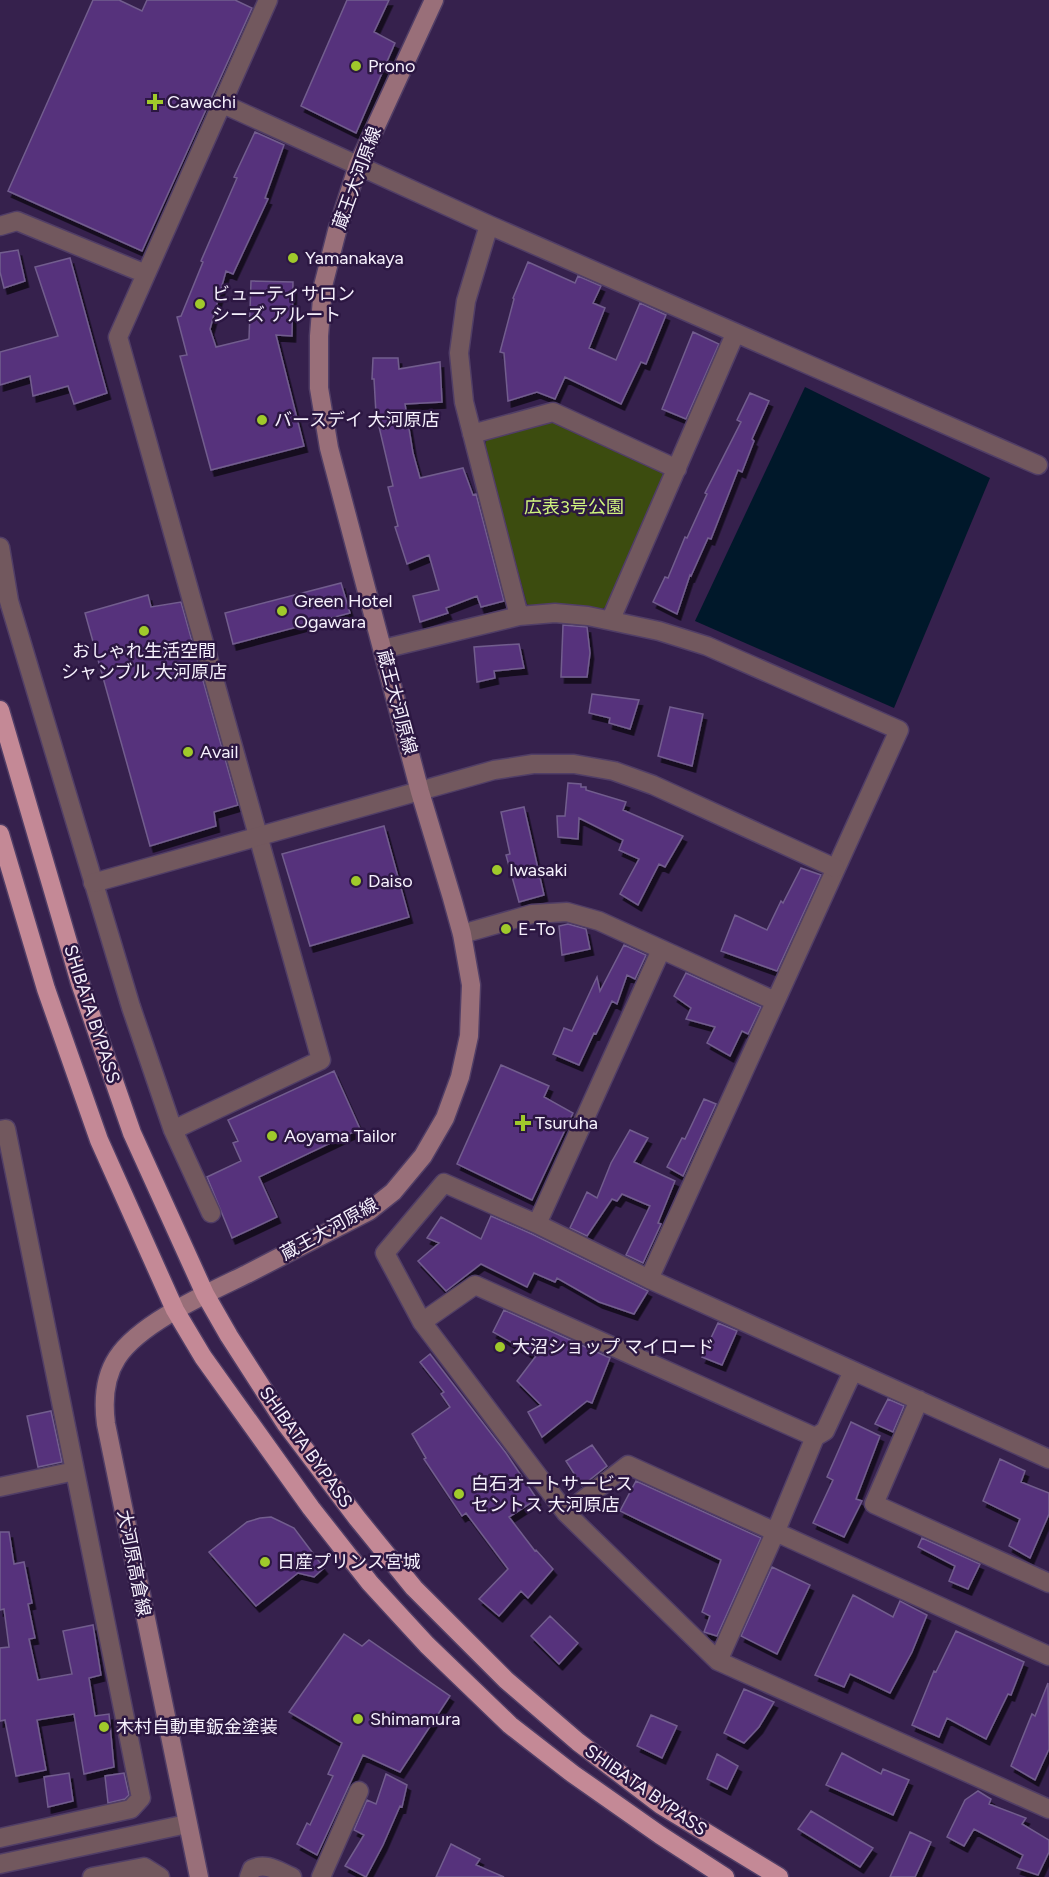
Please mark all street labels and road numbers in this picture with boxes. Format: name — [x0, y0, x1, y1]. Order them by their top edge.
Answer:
street label: 蔵王大河原線 — [328, 123, 386, 233]
street label: 蔵王大河原線 — [372, 647, 422, 757]
street label: SHIBATA BYPASS — [59, 942, 125, 1086]
street label: 蔵王大河原線 — [276, 1193, 382, 1265]
street label: SHIBATA BYPASS — [255, 1382, 357, 1512]
street label: 大河原高倉線 — [113, 1508, 155, 1618]
street label: SHIBATA BYPASS — [581, 1740, 711, 1840]

